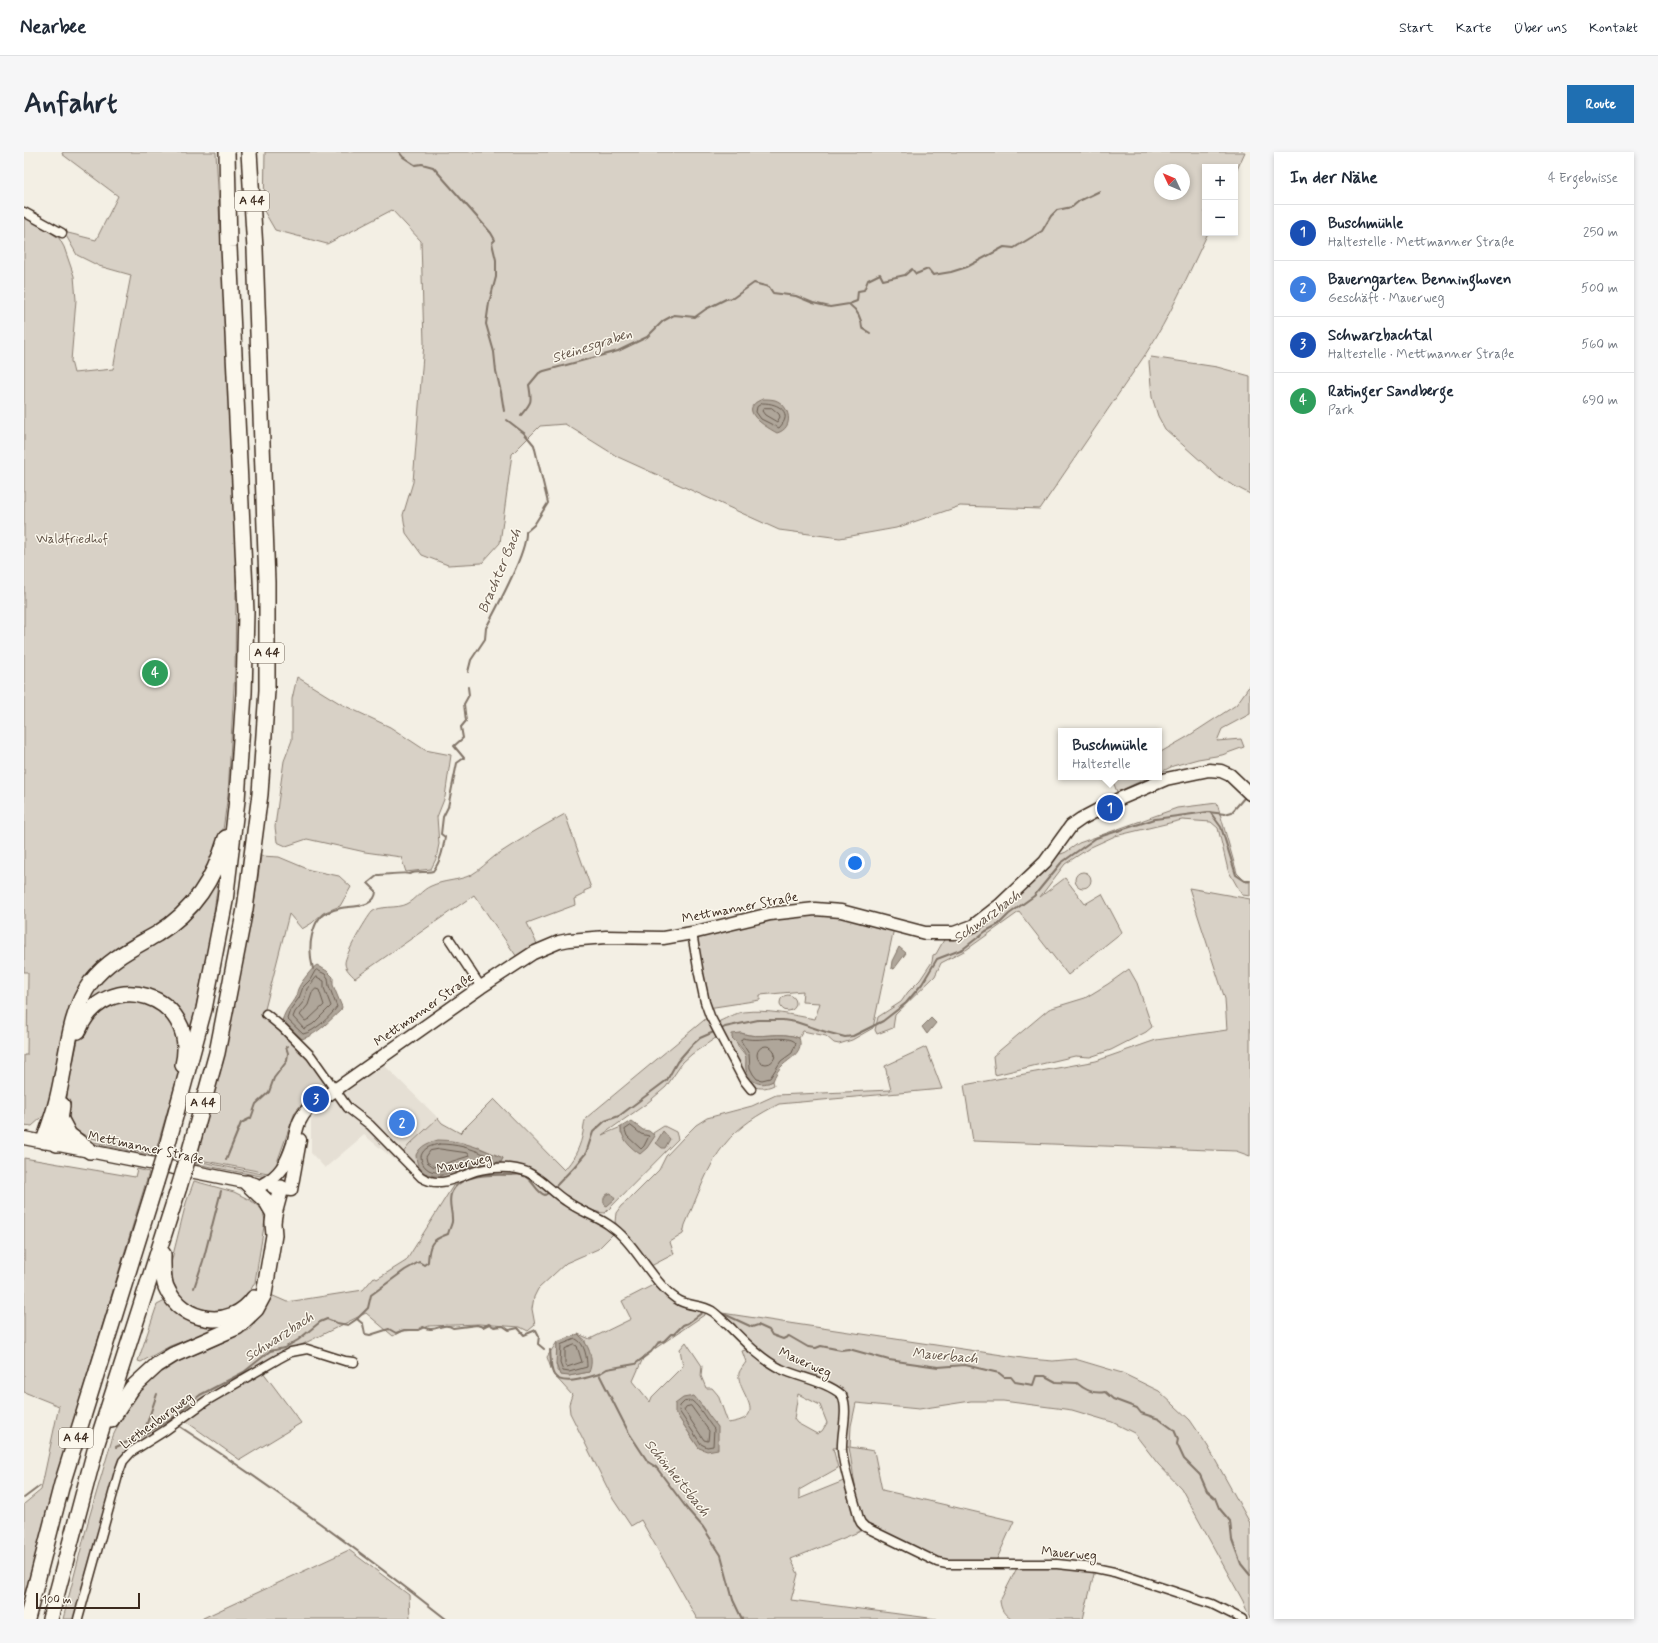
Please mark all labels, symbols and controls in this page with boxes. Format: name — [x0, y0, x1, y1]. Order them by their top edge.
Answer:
text: Nearbee — [20, 15, 86, 40]
text: Start — [1399, 19, 1434, 37]
text: Karte — [1456, 19, 1491, 37]
text: Über uns — [1513, 19, 1567, 37]
text: Kontakt — [1589, 19, 1638, 37]
button: Route — [1567, 85, 1634, 123]
text: Anfahrt — [24, 86, 117, 123]
north arrow — [1154, 164, 1190, 200]
map controls — [1202, 164, 1238, 236]
button: + — [1202, 164, 1238, 200]
text: In der Nähe — [1290, 167, 1378, 189]
text: 4 Ergebnisse — [1548, 170, 1618, 187]
road number: A 44 — [235, 191, 269, 211]
button: − — [1202, 200, 1238, 236]
text: Buschmühle — [1328, 214, 1403, 234]
text: 1 — [1300, 224, 1306, 241]
text: 250 m — [1583, 224, 1618, 241]
text: Haltestelle · Mettmanner Straße — [1328, 234, 1514, 251]
text: Bauerngarten Benninghoven — [1328, 270, 1511, 290]
text: 2 — [1300, 280, 1306, 297]
text: 500 m — [1581, 280, 1618, 297]
text: Geschäft · Mauerweg — [1328, 290, 1444, 307]
water label: Steinesgraben — [550, 325, 635, 369]
text: Schwarzbachtal — [1328, 326, 1432, 346]
text: 3 — [1300, 336, 1306, 353]
text: 560 m — [1581, 336, 1618, 353]
text: Haltestelle · Mettmanner Straße — [1328, 346, 1514, 363]
text: Ratinger Sandberge — [1328, 382, 1454, 402]
text: 4 — [1299, 392, 1307, 409]
text: 690 m — [1582, 392, 1618, 409]
text: Park — [1328, 402, 1354, 419]
water label: Brachter Bach — [474, 526, 526, 616]
park label: Waldfriedhof — [36, 531, 108, 548]
road number: A 44 — [250, 643, 284, 663]
pin: 4 — [142, 658, 168, 688]
popup — [1058, 728, 1162, 780]
text: Buschmühle — [1072, 736, 1148, 756]
text: Haltestelle — [1072, 756, 1131, 773]
pin: 1 — [1097, 793, 1123, 823]
your location — [845, 853, 865, 873]
water label: Schwarzbach — [950, 886, 1024, 947]
street label: Mettmanner Straße — [680, 888, 800, 928]
street label: Mettmanner Straße — [371, 969, 477, 1051]
pin: 3 — [303, 1084, 329, 1114]
road number: A 44 — [186, 1093, 220, 1113]
pin: 2 — [389, 1108, 415, 1138]
street label: Mettmanner Straße — [86, 1127, 206, 1169]
street label: Mauerweg — [435, 1150, 494, 1179]
water label: Schwarzbach — [241, 1308, 317, 1366]
street label: Mauerweg — [776, 1344, 834, 1383]
water label: Mauerbach — [911, 1344, 979, 1368]
street label: Liethenburgweg — [117, 1389, 198, 1454]
road number: A 44 — [59, 1428, 93, 1448]
water label: Schönheitsbach — [640, 1436, 714, 1520]
street label: Mauerweg — [1040, 1543, 1098, 1566]
scale bar — [36, 1591, 140, 1610]
text: 100 m — [42, 1593, 72, 1607]

